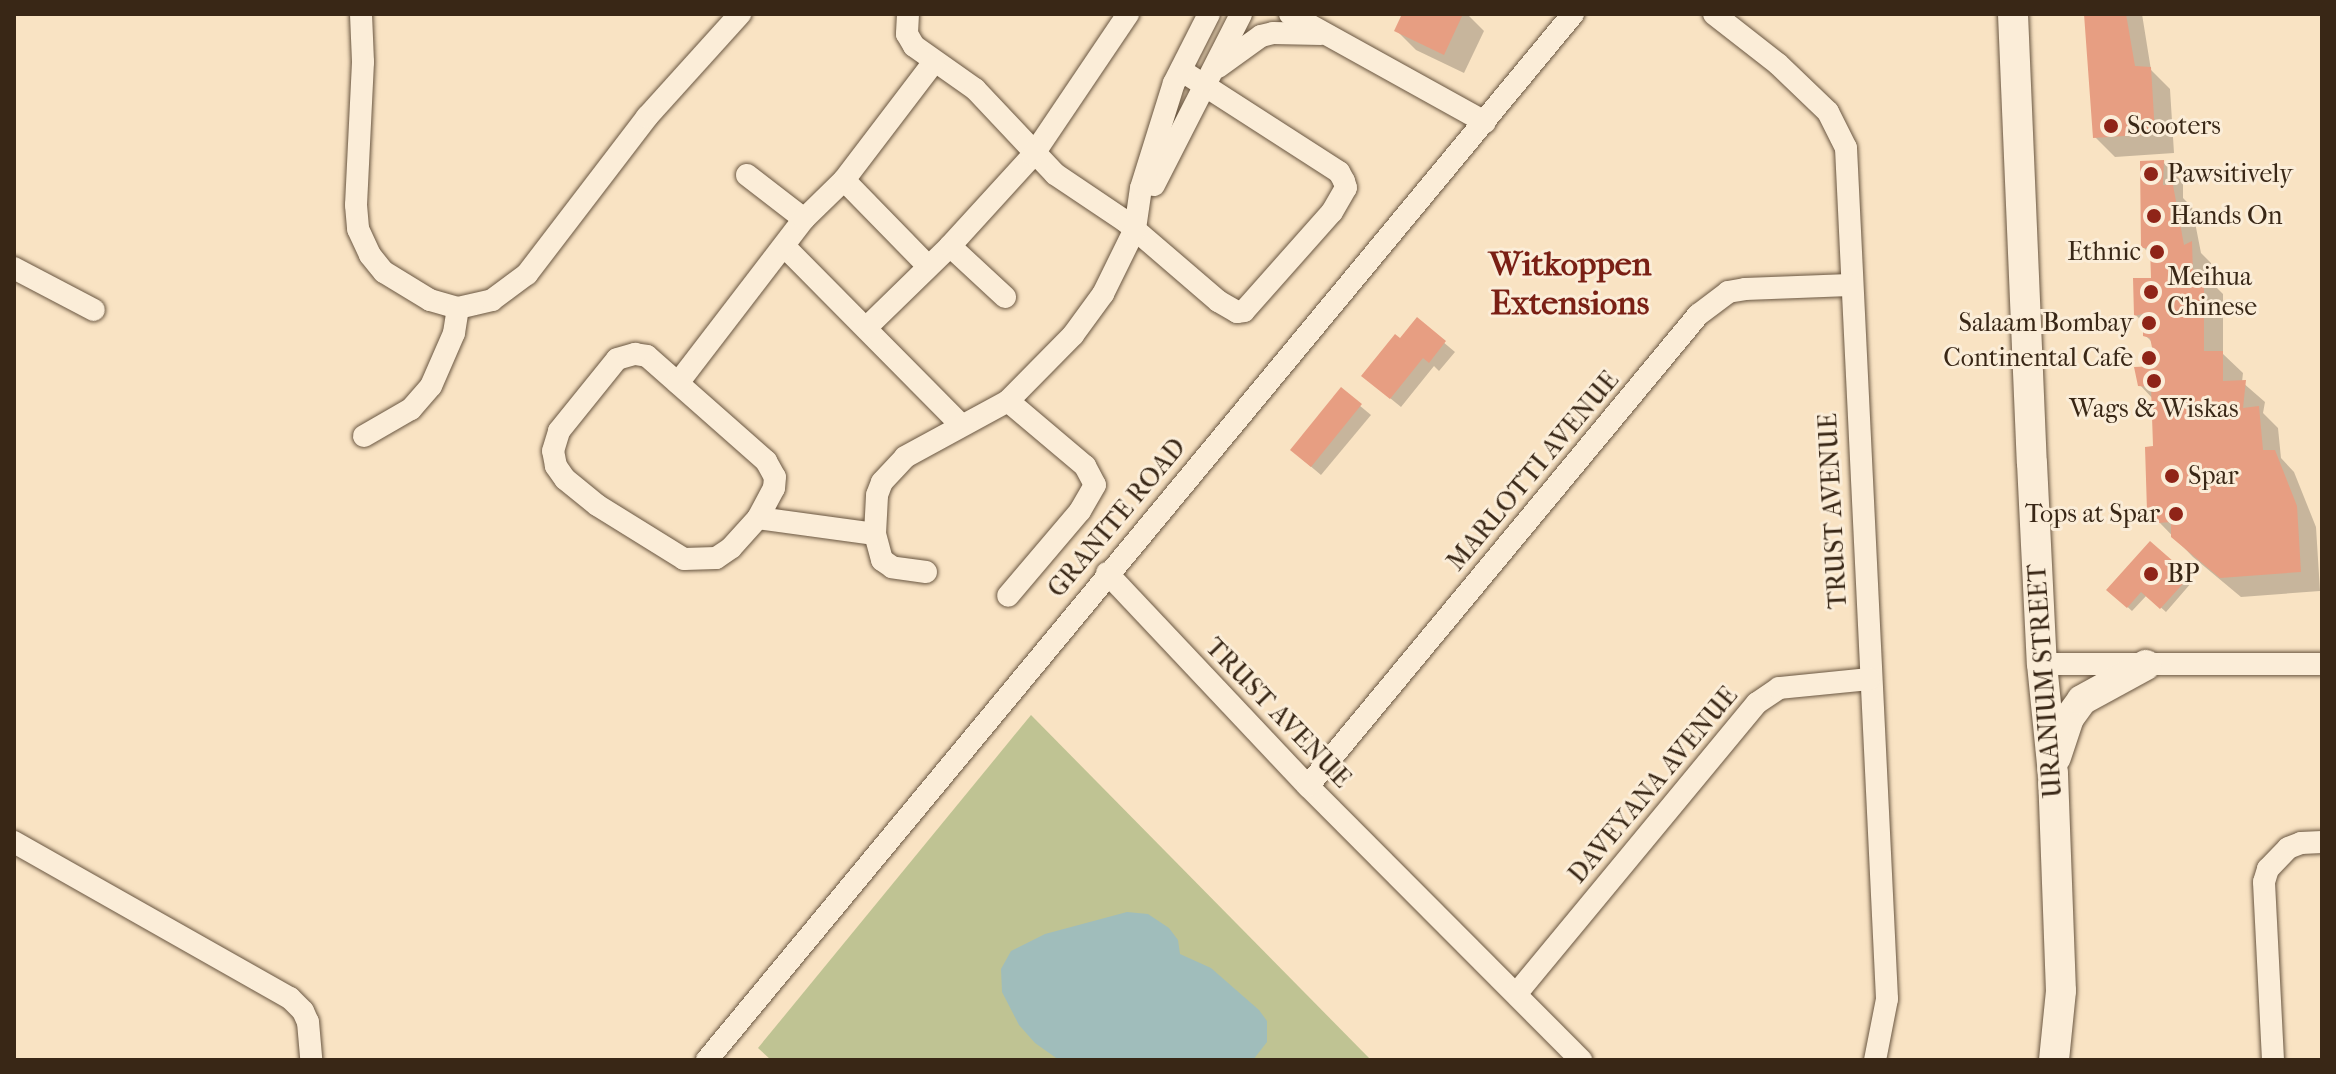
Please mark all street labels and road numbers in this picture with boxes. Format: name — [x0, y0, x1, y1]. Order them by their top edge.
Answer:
street label: MARLOTTI AVENUE — [1440, 365, 1626, 577]
street label: TRUST AVENUE — [1812, 412, 1854, 610]
street label: GRANITE ROAD — [1041, 432, 1193, 604]
street label: URANIUM STREET — [2021, 563, 2069, 799]
street label: TRUST AVENUE — [1199, 632, 1357, 794]
street label: DAVEYANA AVENUE — [1562, 680, 1744, 890]

